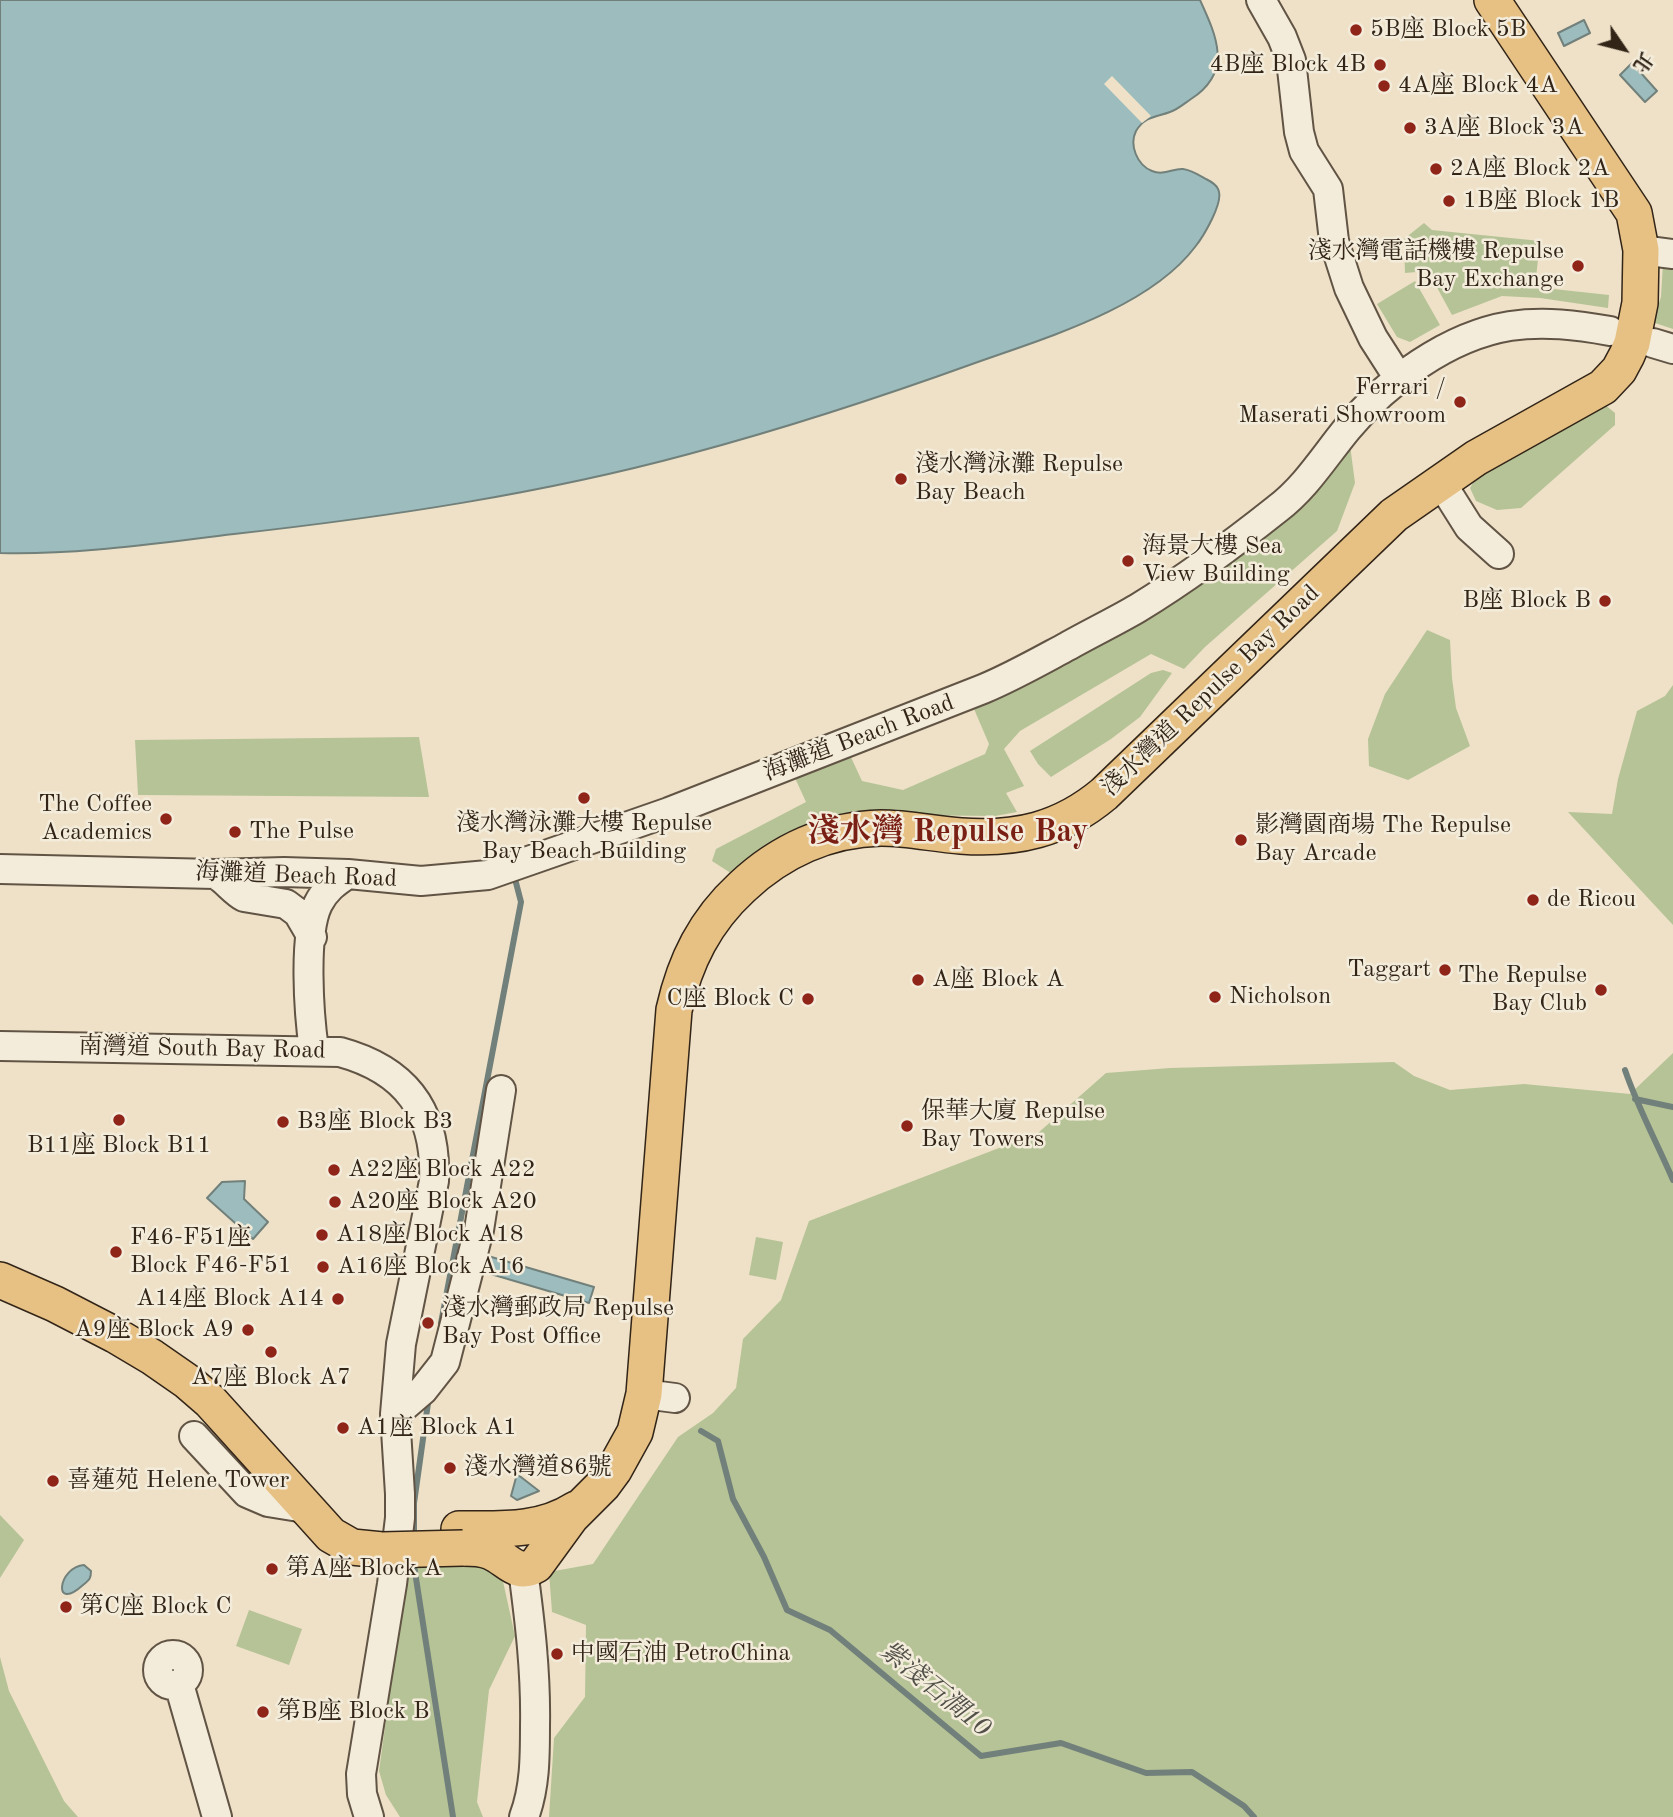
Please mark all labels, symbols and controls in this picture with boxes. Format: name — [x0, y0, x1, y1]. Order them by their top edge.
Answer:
north arrow — [1589, 14, 1659, 84]
place label: 5B座 Block 5B — [1370, 16, 1526, 44]
marker: 5B座 Block 5B — [1348, 22, 1364, 38]
text: 北 — [1628, 48, 1655, 75]
place label: 4B座 Block 4B — [1210, 51, 1366, 79]
marker: 4B座 Block 4B — [1372, 57, 1388, 73]
place label: 4A座 Block 4A — [1398, 72, 1558, 100]
marker: 4A座 Block 4A — [1376, 78, 1392, 94]
place label: 3A座 Block 3A — [1424, 114, 1584, 142]
marker: 3A座 Block 3A — [1402, 120, 1418, 136]
place label: 2A座 Block 2A — [1450, 155, 1610, 183]
marker: 2A座 Block 2A — [1428, 161, 1444, 177]
place label: 1B座 Block 1B — [1463, 187, 1619, 215]
marker: 1B座 Block 1B — [1441, 193, 1457, 209]
place label: 淺水灣電話機樓 Repulse Bay Exchange — [1308, 238, 1564, 294]
marker: 淺水灣電話機樓 Repulse Bay Exchange — [1570, 258, 1586, 274]
place label: Ferrari / Maserati Showroom — [1238, 374, 1446, 430]
marker: Ferrari / Maserati Showroom — [1452, 394, 1468, 410]
place label: 淺水灣泳灘 Repulse Bay Beach — [915, 451, 1123, 507]
marker: 淺水灣泳灘 Repulse Bay Beach — [893, 471, 909, 487]
place label: 海景大樓 Sea View Building — [1142, 533, 1290, 589]
marker: 海景大樓 Sea View Building — [1120, 553, 1136, 569]
street label: 淺水灣道 Repulse Bay Road — [1096, 579, 1326, 803]
place label: B座 Block B — [1463, 587, 1591, 615]
marker: B座 Block B — [1597, 593, 1613, 609]
street label: 海灘道 Beach Road — [760, 688, 958, 788]
marker: 淺水灣泳灘大樓 Repulse Bay Beach Building — [576, 790, 592, 806]
place label: The Coffee Academics — [38, 791, 152, 847]
place label: 淺水灣泳灘大樓 Repulse Bay Beach Building — [456, 810, 712, 866]
marker: The Coffee Academics — [158, 811, 174, 827]
place label: 影灣園商場 The Repulse Bay Arcade — [1255, 812, 1511, 868]
district label: 淺水灣 Repulse Bay — [808, 814, 1088, 852]
place label: The Pulse — [249, 818, 354, 846]
marker: The Pulse — [227, 824, 243, 840]
marker: 影灣園商場 The Repulse Bay Arcade — [1233, 832, 1249, 848]
street label: 海灘道 Beach Road — [195, 858, 397, 894]
place label: de Ricou — [1547, 886, 1636, 914]
marker: de Ricou — [1525, 892, 1541, 908]
place label: Taggart — [1347, 956, 1431, 984]
marker: Taggart — [1437, 962, 1453, 978]
place label: The Repulse Bay Club — [1458, 962, 1587, 1018]
place label: A座 Block A — [932, 966, 1064, 994]
marker: A座 Block A — [910, 972, 926, 988]
marker: The Repulse Bay Club — [1593, 982, 1609, 998]
place label: Nicholson — [1229, 983, 1331, 1011]
place label: C座 Block C — [667, 985, 794, 1013]
marker: Nicholson — [1207, 989, 1223, 1005]
marker: C座 Block C — [800, 991, 816, 1007]
street label: 南灣道 South Bay Road — [78, 1032, 326, 1066]
place label: 保華大廈 Repulse Bay Towers — [921, 1098, 1105, 1154]
place label: B3座 Block B3 — [297, 1108, 453, 1136]
marker: B11座 Block B11 — [111, 1112, 127, 1128]
marker: B3座 Block B3 — [275, 1114, 291, 1130]
marker: 保華大廈 Repulse Bay Towers — [899, 1118, 915, 1134]
place label: B11座 Block B11 — [27, 1132, 211, 1160]
place label: A22座 Block A22 — [348, 1156, 536, 1184]
marker: A22座 Block A22 — [326, 1162, 342, 1178]
place label: A20座 Block A20 — [349, 1188, 537, 1216]
marker: A20座 Block A20 — [327, 1194, 343, 1210]
place label: A18座 Block A18 — [336, 1221, 524, 1249]
place label: F46-F51座 Block F46-F51 — [130, 1224, 292, 1280]
marker: A18座 Block A18 — [314, 1227, 330, 1243]
marker: F46-F51座 Block F46-F51 — [108, 1244, 124, 1260]
place label: A16座 Block A16 — [337, 1253, 525, 1281]
marker: A16座 Block A16 — [315, 1259, 331, 1275]
place label: A14座 Block A14 — [136, 1285, 324, 1313]
marker: A14座 Block A14 — [330, 1291, 346, 1307]
place label: 淺水灣郵政局 Repulse Bay Post Office — [442, 1295, 674, 1351]
marker: 淺水灣郵政局 Repulse Bay Post Office — [420, 1315, 436, 1331]
place label: A9座 Block A9 — [74, 1316, 234, 1344]
marker: A9座 Block A9 — [240, 1322, 256, 1338]
marker: A7座 Block A7 — [263, 1344, 279, 1360]
place label: A7座 Block A7 — [191, 1364, 351, 1392]
place label: A1座 Block A1 — [357, 1414, 517, 1442]
marker: A1座 Block A1 — [335, 1420, 351, 1436]
place label: 淺水灣道86號 — [464, 1454, 612, 1482]
marker: 淺水灣道86號 — [442, 1460, 458, 1476]
place label: 喜蓮苑 Helene Tower — [67, 1467, 289, 1495]
marker: 喜蓮苑 Helene Tower — [45, 1473, 61, 1489]
place label: 第A座 Block A — [286, 1555, 442, 1583]
marker: 第A座 Block A — [264, 1561, 280, 1577]
place label: 第C座 Block C — [80, 1593, 231, 1621]
marker: 第C座 Block C — [58, 1599, 74, 1615]
water label: 紫淺石澗10 — [873, 1636, 997, 1744]
place label: 中國石油 PetroChina — [571, 1640, 790, 1668]
marker: 中國石油 PetroChina — [549, 1646, 565, 1662]
place label: 第B座 Block B — [277, 1698, 429, 1726]
marker: 第B座 Block B — [255, 1704, 271, 1720]

